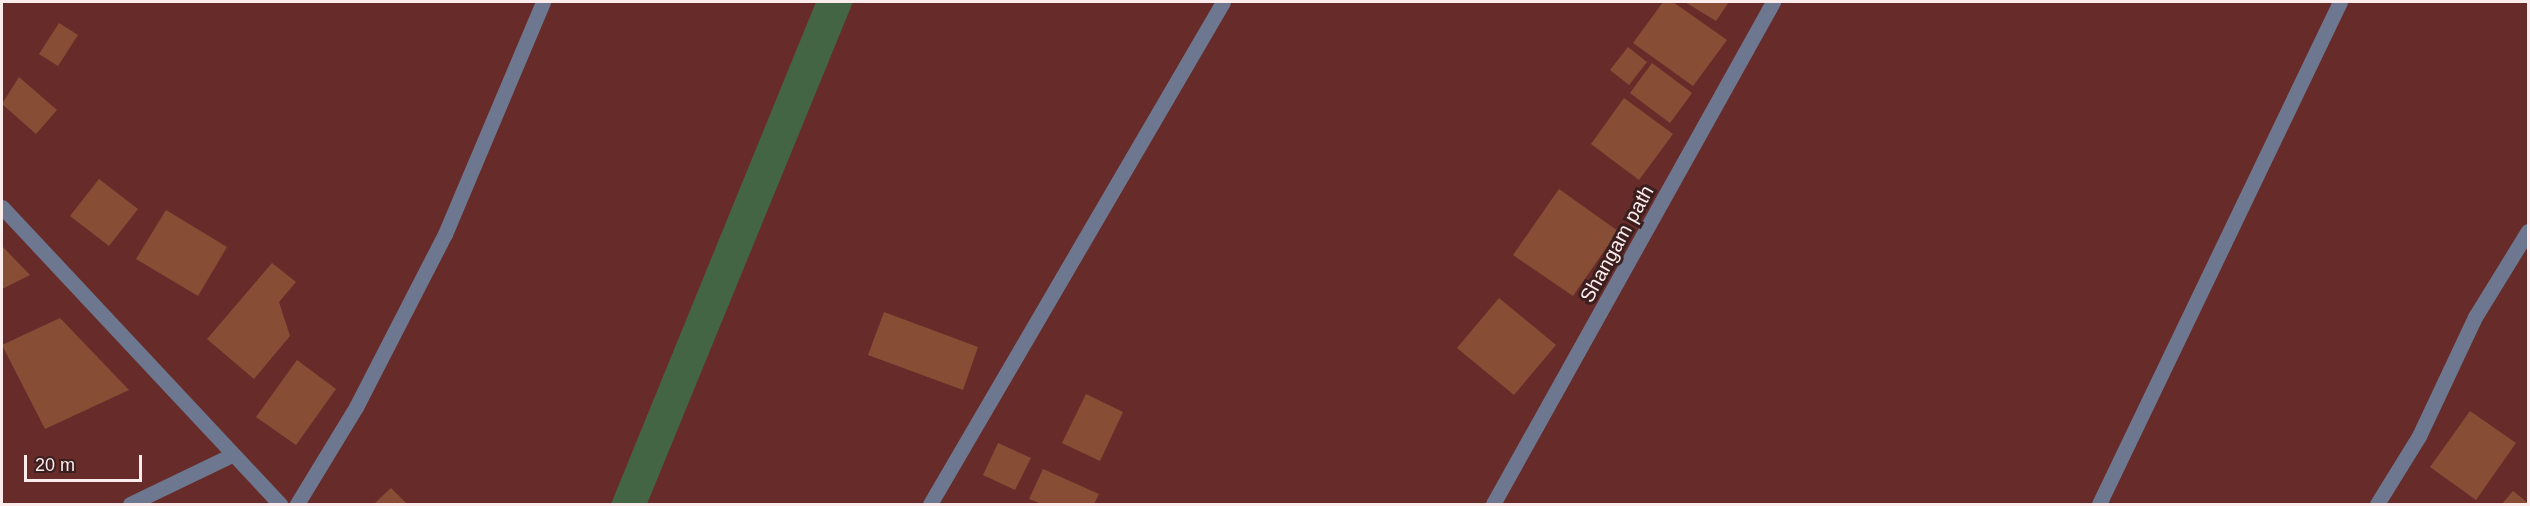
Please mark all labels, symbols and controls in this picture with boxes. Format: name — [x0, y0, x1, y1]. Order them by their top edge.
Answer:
street label: Shangam path — [1575, 181, 1659, 307]
scale bar — [27, 443, 146, 481]
text: 20 m — [35, 455, 75, 475]

